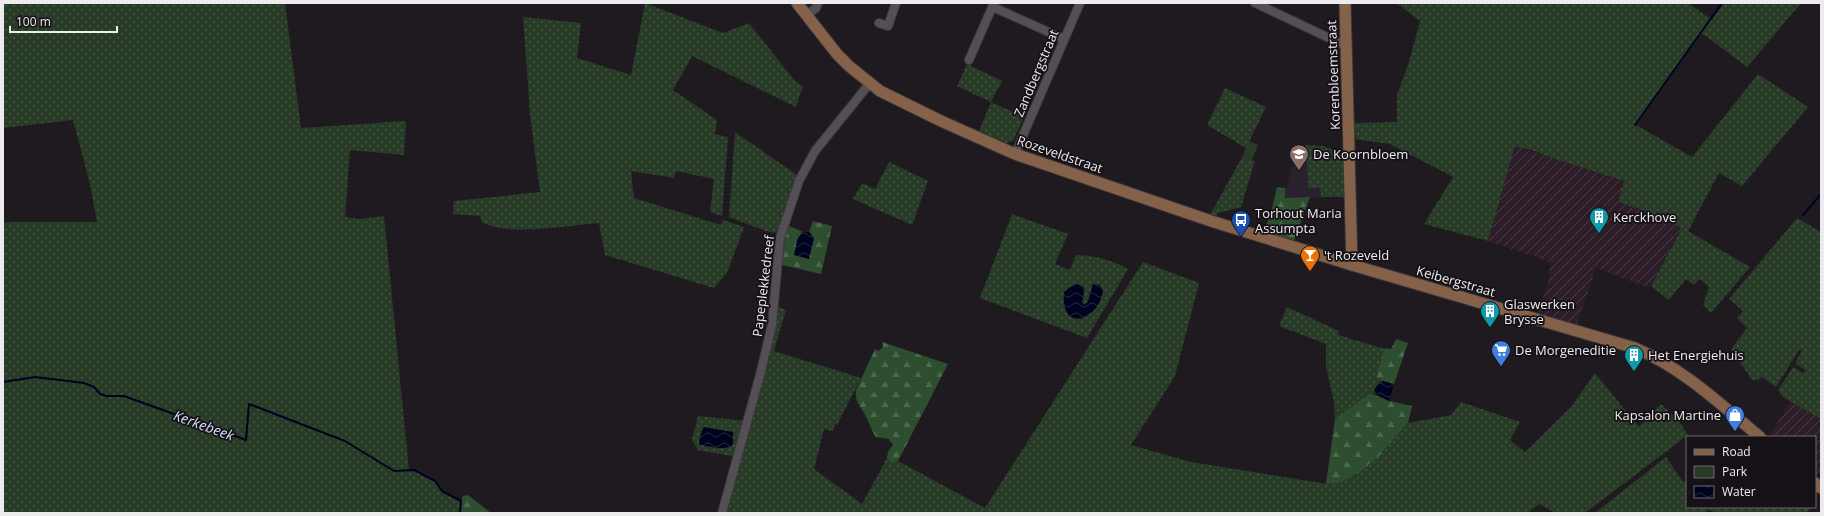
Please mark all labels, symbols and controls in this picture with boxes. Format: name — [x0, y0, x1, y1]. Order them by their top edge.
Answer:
scale bar — [10, 8, 117, 34]
text: 100 m — [16, 13, 51, 30]
street label: Korenbloemstraat — [1322, 19, 1344, 130]
street label: Zandbergstraat — [1009, 26, 1063, 120]
street label: Rozeveldstraat — [1015, 131, 1106, 177]
school or university icon: De Koornbloem — [1288, 143, 1310, 171]
place label: De Koornbloem — [1313, 145, 1408, 163]
place label: Torhout Maria Assumpta — [1255, 204, 1342, 237]
building icon: Kerckhove — [1588, 206, 1610, 234]
place label: Kerckhove — [1613, 208, 1676, 226]
bus stop icon: Torhout Maria Assumpta — [1230, 209, 1252, 237]
street label: Papeplekkedreef — [748, 234, 778, 338]
bar icon: 't Rozeveld — [1299, 244, 1321, 272]
place label: 't Rozeveld — [1324, 246, 1389, 264]
street label: Keibergstraat — [1414, 261, 1498, 301]
place label: Glaswerken Brysse — [1504, 295, 1575, 328]
building icon: Glaswerken Brysse — [1479, 300, 1501, 328]
supermarket icon: De Morgeneditie — [1490, 339, 1512, 367]
place label: De Morgeneditie — [1515, 341, 1616, 359]
building icon: Het Energiehuis — [1623, 344, 1645, 372]
place label: Het Energiehuis — [1648, 346, 1744, 364]
shop icon: Kapsalon Martine — [1724, 404, 1746, 432]
water label: Kerkebeek — [171, 405, 238, 445]
place label: Kapsalon Martine — [1615, 406, 1721, 424]
legend — [1686, 436, 1816, 508]
text: Road — [1722, 443, 1751, 460]
text: Park — [1722, 463, 1748, 480]
text: Water — [1722, 483, 1756, 500]

